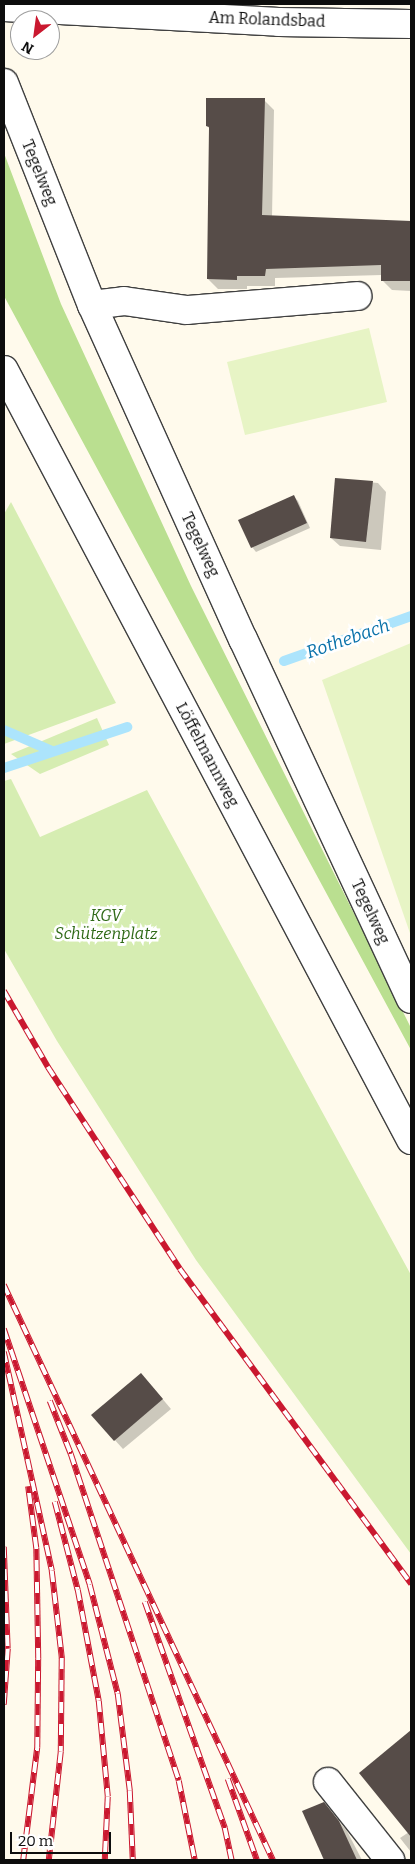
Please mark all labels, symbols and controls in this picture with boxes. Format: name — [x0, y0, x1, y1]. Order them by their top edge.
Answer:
street label: Am Rolandsbad — [208, 8, 326, 32]
north arrow — [10, 10, 60, 60]
text: N — [19, 37, 37, 58]
street label: Tegelweg — [17, 137, 61, 209]
street label: Tegelweg — [177, 510, 223, 580]
water label: Rothebach — [303, 615, 393, 663]
street label: Löffelmannweg — [171, 699, 243, 811]
street label: Tegelweg — [347, 877, 393, 947]
park label: KGV Schützenplatz — [55, 906, 157, 944]
scale bar — [12, 1822, 114, 1854]
text: 20 m — [18, 1832, 53, 1850]

